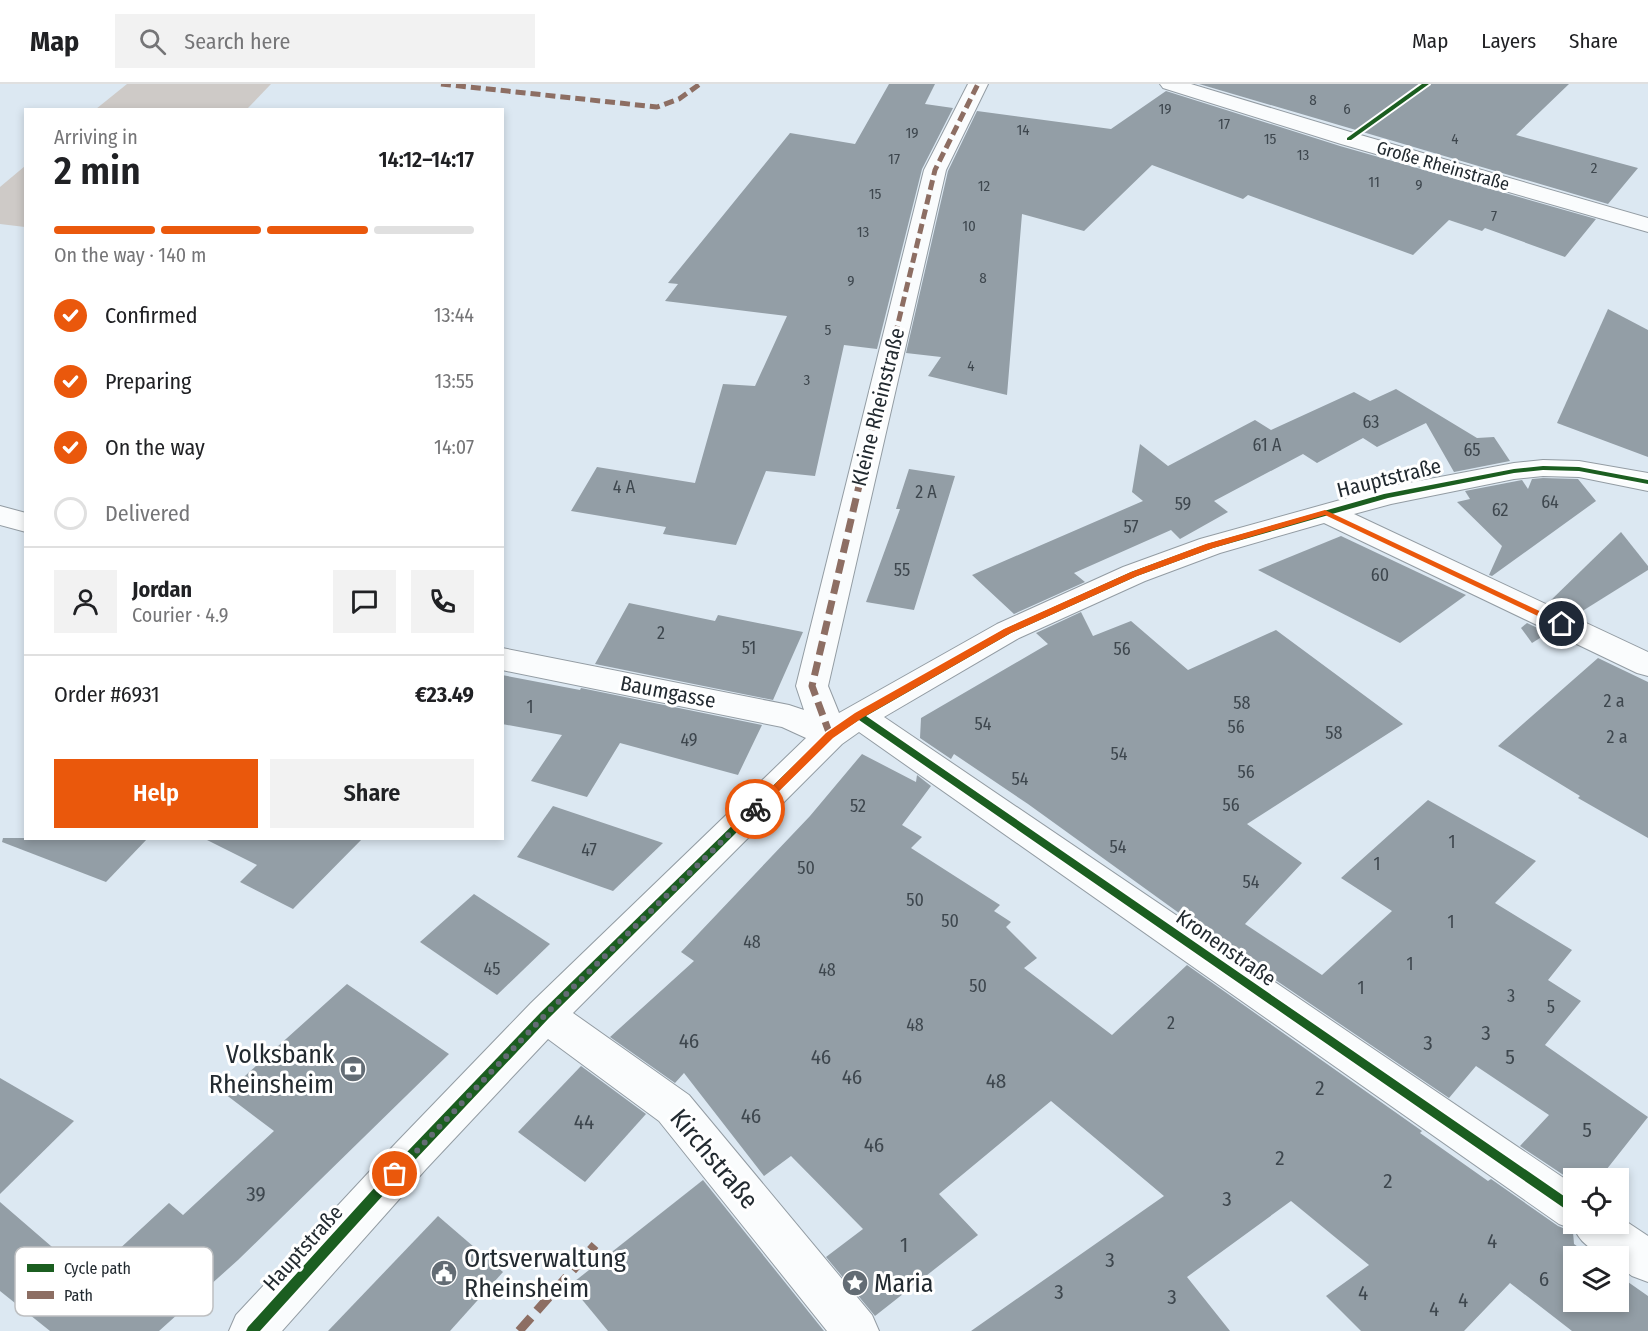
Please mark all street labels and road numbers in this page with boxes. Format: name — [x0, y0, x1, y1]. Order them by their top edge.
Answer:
street label: Große Rheinstraße — [1374, 137, 1512, 196]
street label: Kleine Rheinstraße — [846, 325, 910, 489]
street label: Hauptstraße — [1334, 453, 1444, 503]
street label: Baumgasse — [618, 670, 718, 714]
street label: Kronenstraße — [1171, 904, 1281, 992]
street label: Kirchstraße — [663, 1103, 765, 1215]
street label: Hauptstraße — [258, 1200, 348, 1296]

